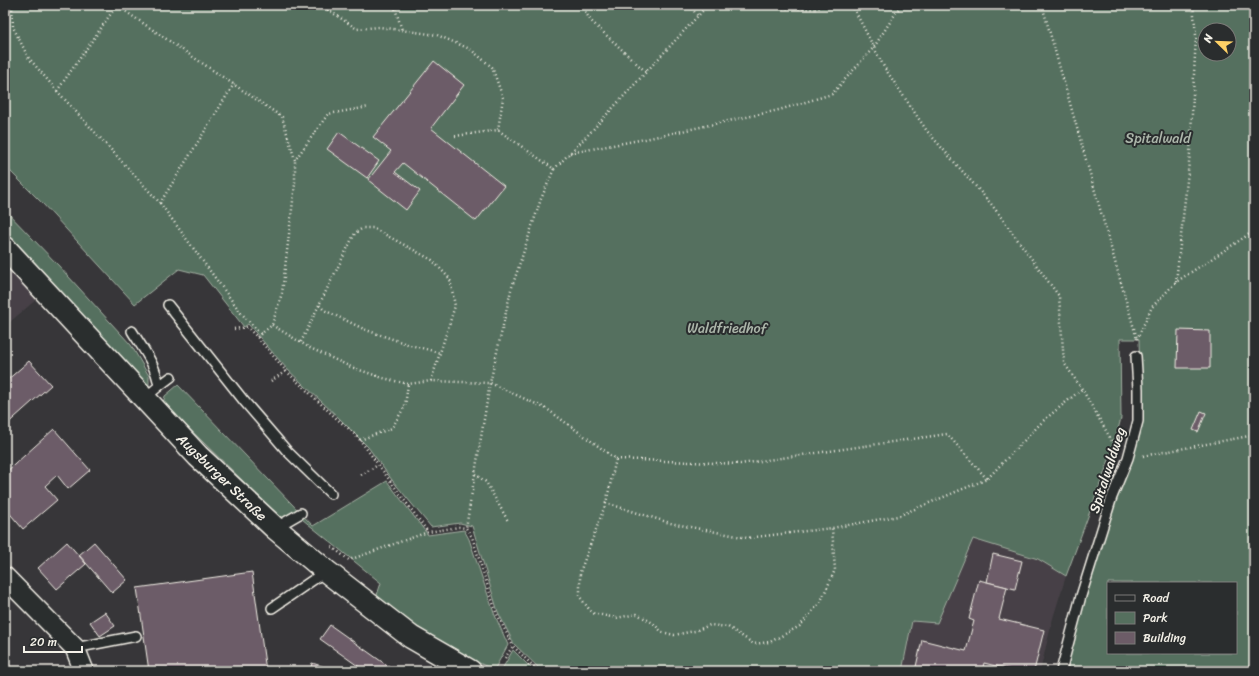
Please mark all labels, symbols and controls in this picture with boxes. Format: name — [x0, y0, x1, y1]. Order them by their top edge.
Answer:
north arrow — [1197, 22, 1237, 62]
text: N — [1198, 31, 1219, 46]
park label: Spitalwald — [1125, 126, 1192, 151]
park label: Waldfriedhof — [687, 316, 769, 341]
street label: Spitalwaldweg — [1082, 424, 1133, 516]
street label: Augsburger Straße — [170, 426, 273, 528]
legend — [1107, 582, 1237, 654]
text: Road — [1143, 587, 1170, 609]
text: Park — [1143, 607, 1168, 629]
text: Building — [1143, 627, 1186, 649]
scale bar — [24, 628, 82, 654]
text: 20 m — [30, 631, 57, 653]

